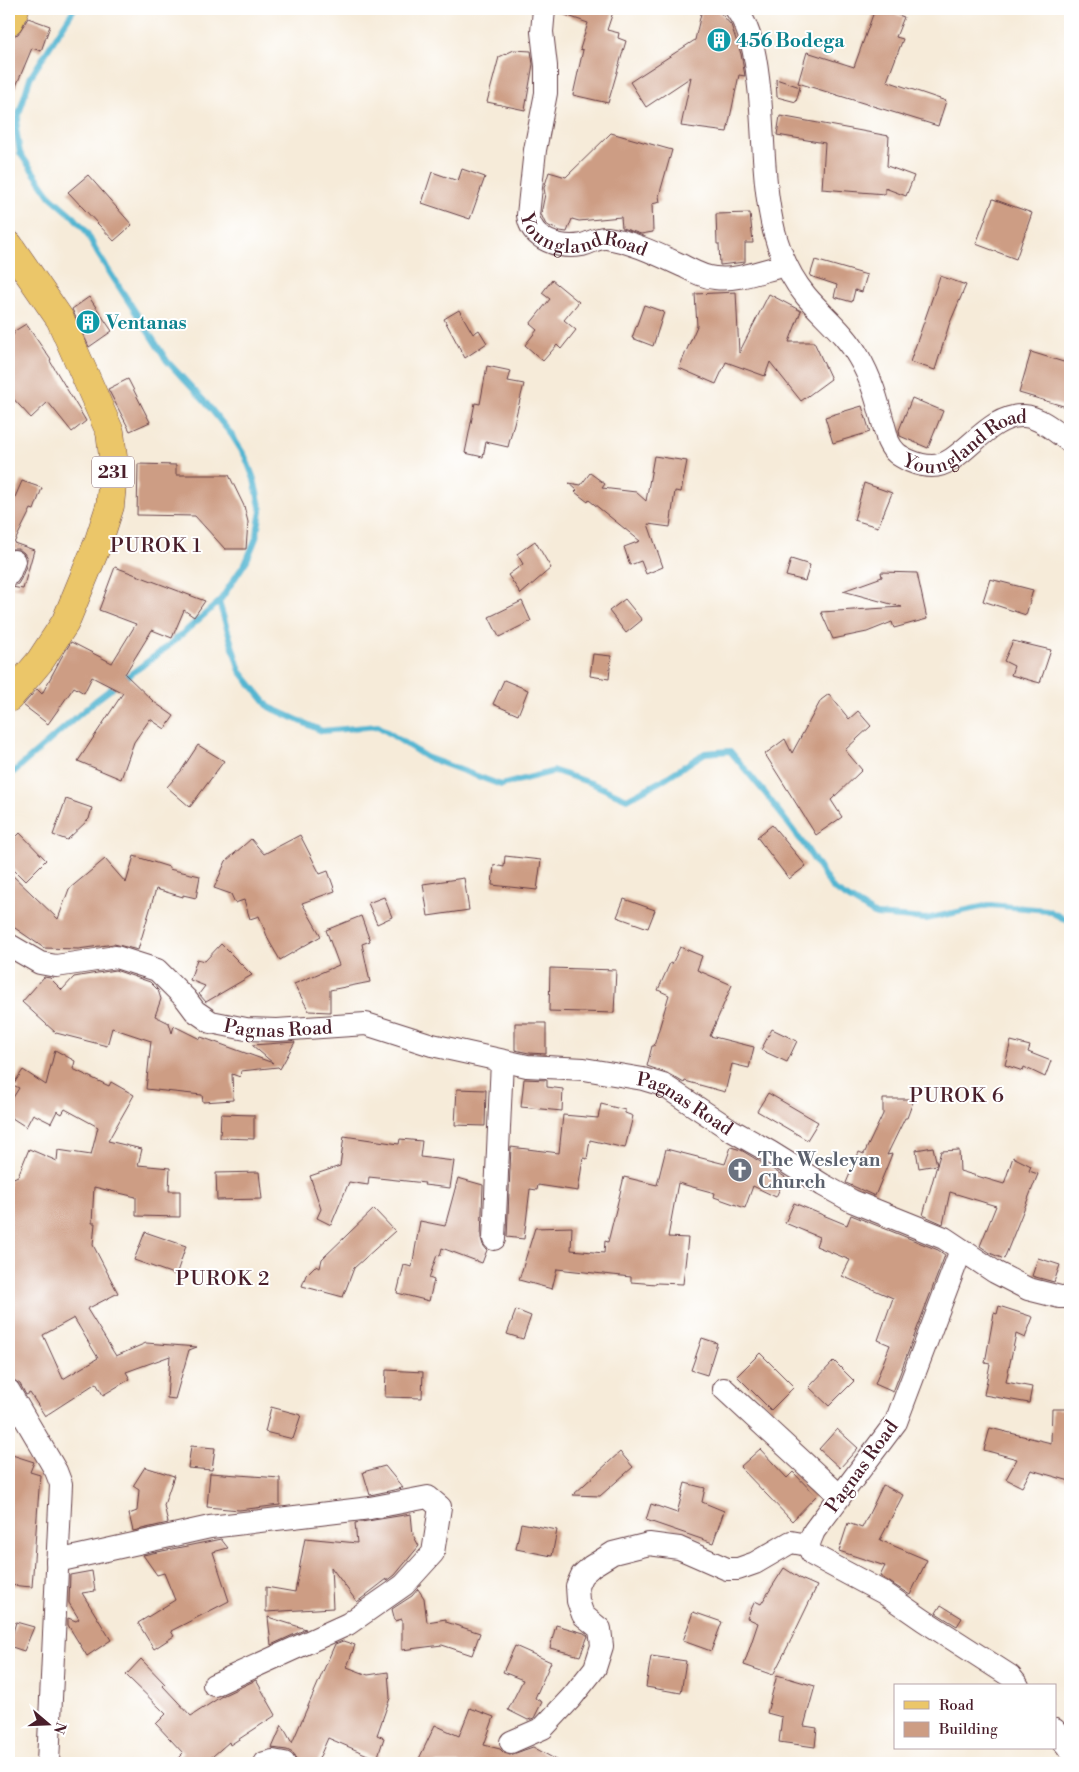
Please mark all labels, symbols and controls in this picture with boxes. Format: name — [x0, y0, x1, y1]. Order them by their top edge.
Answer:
building icon: 456 Bodega — [706, 27, 732, 53]
place label: 456 Bodega — [736, 29, 845, 53]
street label: Youngland Road — [514, 210, 651, 262]
building icon: Ventanas — [75, 309, 101, 335]
place label: Ventanas — [105, 311, 187, 335]
street label: Youngland Road — [898, 405, 1027, 479]
road number: 231 — [92, 457, 134, 488]
district label: PUROK 1 — [110, 534, 202, 559]
street label: Pagnas Road — [222, 1014, 333, 1043]
street label: Pagnas Road — [635, 1067, 738, 1141]
district label: PUROK 6 — [909, 1084, 1005, 1109]
place label: The Wesleyan Church — [758, 1148, 881, 1194]
church icon: The Wesleyan Church — [727, 1157, 753, 1183]
district label: PUROK 2 — [176, 1267, 270, 1292]
street label: Pagnas Road — [820, 1415, 904, 1518]
legend — [894, 1684, 1056, 1750]
text: Road — [939, 1696, 974, 1715]
north arrow — [22, 1700, 72, 1750]
text: N — [49, 1720, 70, 1736]
text: Building — [938, 1720, 998, 1739]

